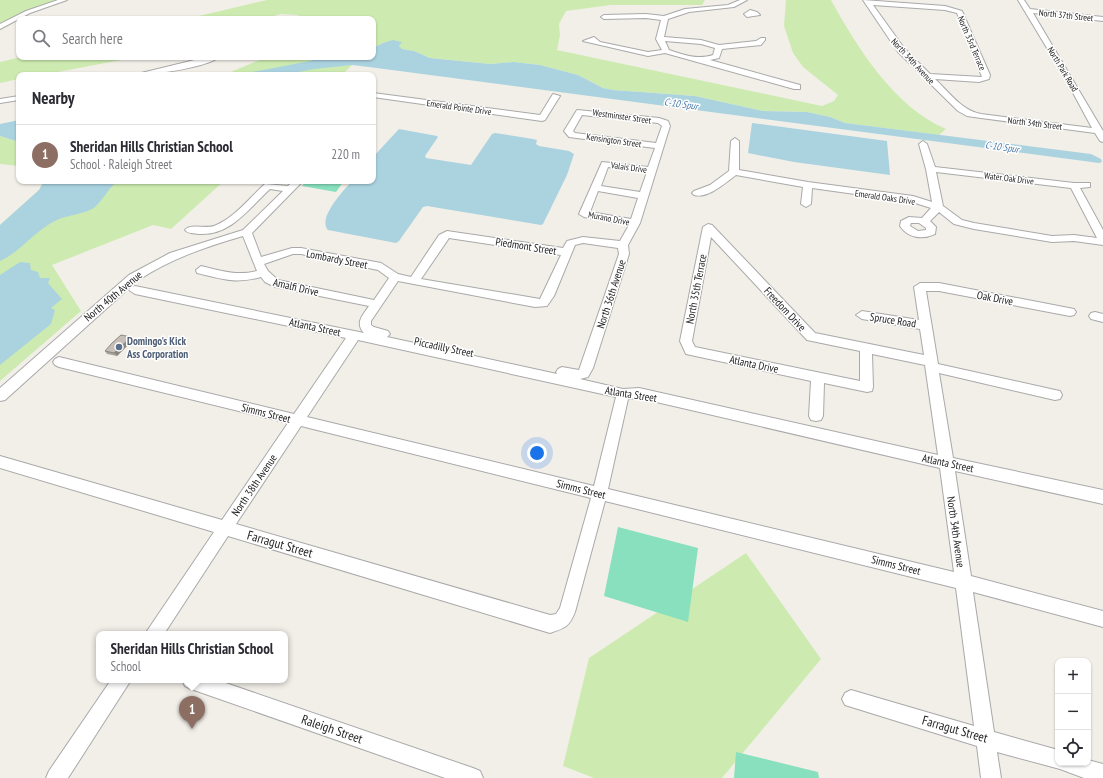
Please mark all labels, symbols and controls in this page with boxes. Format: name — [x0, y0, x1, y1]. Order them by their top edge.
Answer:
street label: North 37th Street — [1038, 7, 1094, 23]
street label: North 33rd Terrace — [956, 14, 989, 72]
search box — [16, 16, 376, 60]
icon: search — [30, 27, 52, 49]
text: Search here — [62, 29, 123, 48]
street label: North 34th Avenue — [889, 36, 937, 86]
street label: North Park Road — [1045, 45, 1081, 93]
text: Nearby — [32, 87, 75, 109]
water label: C-10 Spur — [663, 95, 700, 113]
street label: Emerald Pointe Drive — [426, 97, 492, 117]
street label: Westminster Street — [592, 106, 652, 126]
street label: North 34th Street — [1007, 114, 1063, 132]
street label: Kensington Street — [586, 131, 643, 149]
text: Sheridan Hills Christian School — [70, 137, 233, 156]
water label: C-10 Spur — [984, 138, 1021, 156]
text: 1 — [42, 146, 48, 163]
text: 220 m — [331, 146, 360, 163]
text: School · Raleigh Street — [70, 156, 172, 173]
street label: Valais Drive — [609, 159, 648, 175]
street label: Water Oak Drive — [984, 169, 1035, 187]
street label: Emerald Oaks Drive — [854, 187, 916, 207]
street label: Murano Drive — [587, 209, 631, 227]
street label: Piedmont Street — [495, 234, 557, 258]
street label: Lombardy Street — [305, 246, 369, 272]
street label: North 35th Terrace — [682, 252, 710, 325]
street label: North 36th Avenue — [593, 257, 629, 330]
street label: North 40th Avenue — [81, 267, 145, 324]
street label: Amalfi Drive — [272, 275, 321, 299]
street label: Freedom Drive — [761, 284, 809, 334]
street label: Oak Drive — [976, 288, 1015, 308]
street label: Spruce Road — [869, 309, 917, 331]
street label: Atlanta Street — [288, 315, 342, 339]
place label: Domingo's Kick Ass Corporation — [126, 334, 188, 361]
street label: Piccadilly Street — [413, 334, 475, 360]
marker: Domingo's Kick Ass Corporation — [114, 342, 124, 352]
street label: Atlanta Drive — [728, 352, 780, 376]
street label: Atlanta Street — [604, 383, 658, 405]
street label: Simms Street — [240, 400, 292, 426]
your location — [527, 443, 547, 463]
street label: North 38th Avenue — [228, 451, 280, 519]
street label: Atlanta Street — [921, 451, 975, 475]
street label: Simms Street — [555, 476, 607, 502]
street label: North 34th Avenue — [944, 495, 968, 569]
street label: Farragut Street — [245, 527, 315, 562]
street label: Simms Street — [870, 552, 922, 578]
popup — [96, 631, 288, 683]
text: Sheridan Hills Christian School — [111, 639, 273, 658]
text: School — [111, 658, 141, 675]
map controls — [1055, 658, 1091, 766]
button: + — [1055, 658, 1091, 694]
button: − — [1055, 694, 1091, 730]
pin: 1 — [179, 696, 205, 729]
street label: Raleigh Street — [299, 711, 365, 748]
street label: Farragut Street — [920, 712, 990, 747]
button: locate — [1055, 730, 1091, 766]

